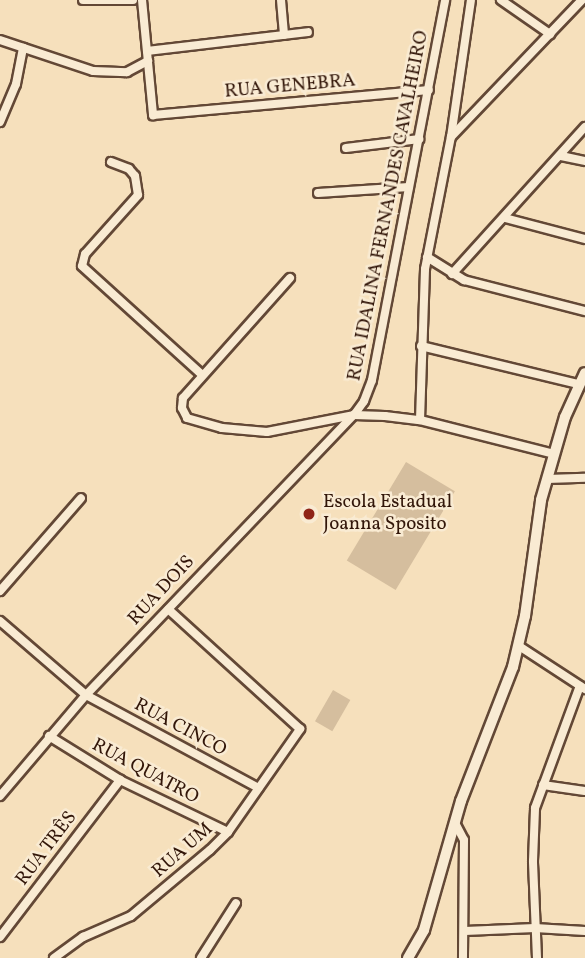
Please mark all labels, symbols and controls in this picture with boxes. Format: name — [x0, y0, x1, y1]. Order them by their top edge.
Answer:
street label: RUA IDALINA FERNANDES CAVALHEIRO — [344, 29, 434, 383]
street label: RUA GENEBRA — [224, 70, 356, 104]
place label: Escola Estadual Joanna Sposito — [323, 492, 452, 536]
marker: Escola Estadual Joanna Sposito — [301, 506, 317, 522]
street label: RUA DOIS — [124, 551, 200, 631]
street label: RUA CINCO — [130, 694, 230, 762]
street label: RUA QUATRO — [88, 734, 202, 810]
street label: RUA TRÊS — [11, 807, 83, 891]
street label: RUA UM — [148, 819, 218, 883]

